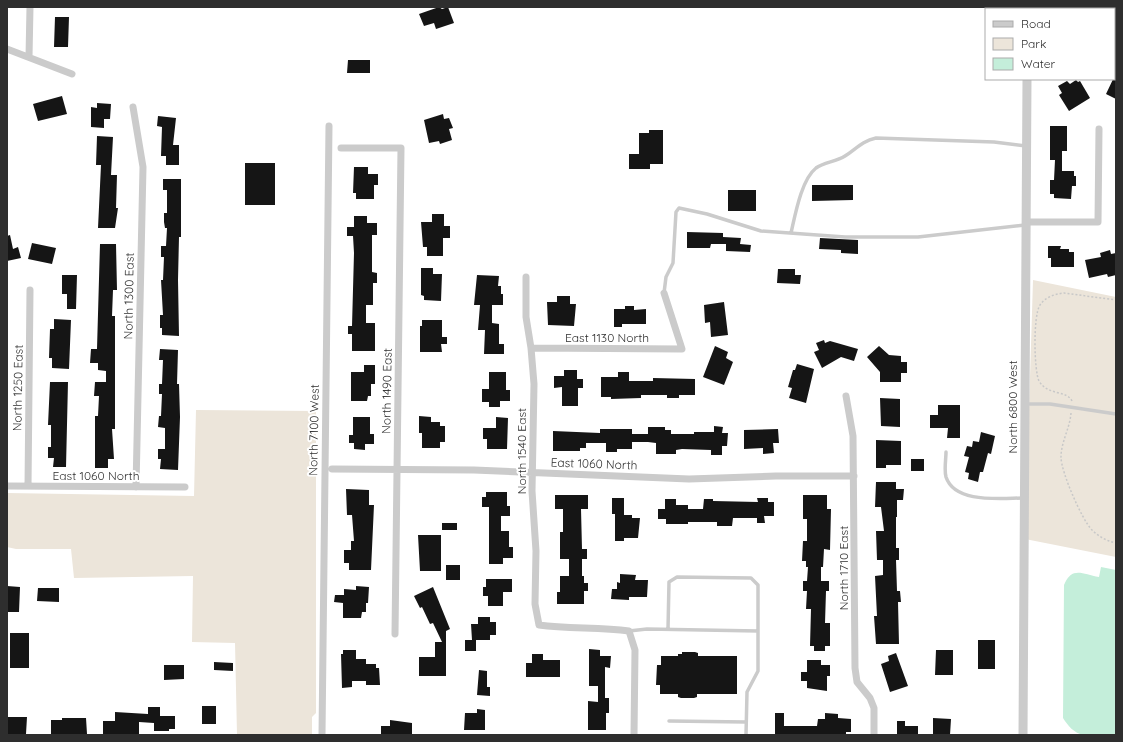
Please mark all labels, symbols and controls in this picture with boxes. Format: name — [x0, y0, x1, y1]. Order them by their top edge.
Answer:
legend — [985, 8, 1115, 80]
text: Road — [1021, 16, 1051, 31]
text: Park — [1021, 36, 1046, 51]
text: Water — [1021, 56, 1056, 71]
street label: North 1300 East — [120, 252, 137, 340]
street label: East 1130 North — [565, 330, 649, 345]
street label: North 1250 East — [9, 345, 26, 431]
street label: North 1490 East — [378, 348, 395, 434]
street label: North 6800 West — [1005, 360, 1020, 454]
street label: North 7100 West — [305, 384, 322, 476]
street label: North 1540 East — [514, 408, 529, 494]
street label: East 1060 North — [550, 454, 638, 473]
street label: East 1060 North — [52, 468, 140, 483]
street label: North 1710 East — [836, 526, 851, 610]

